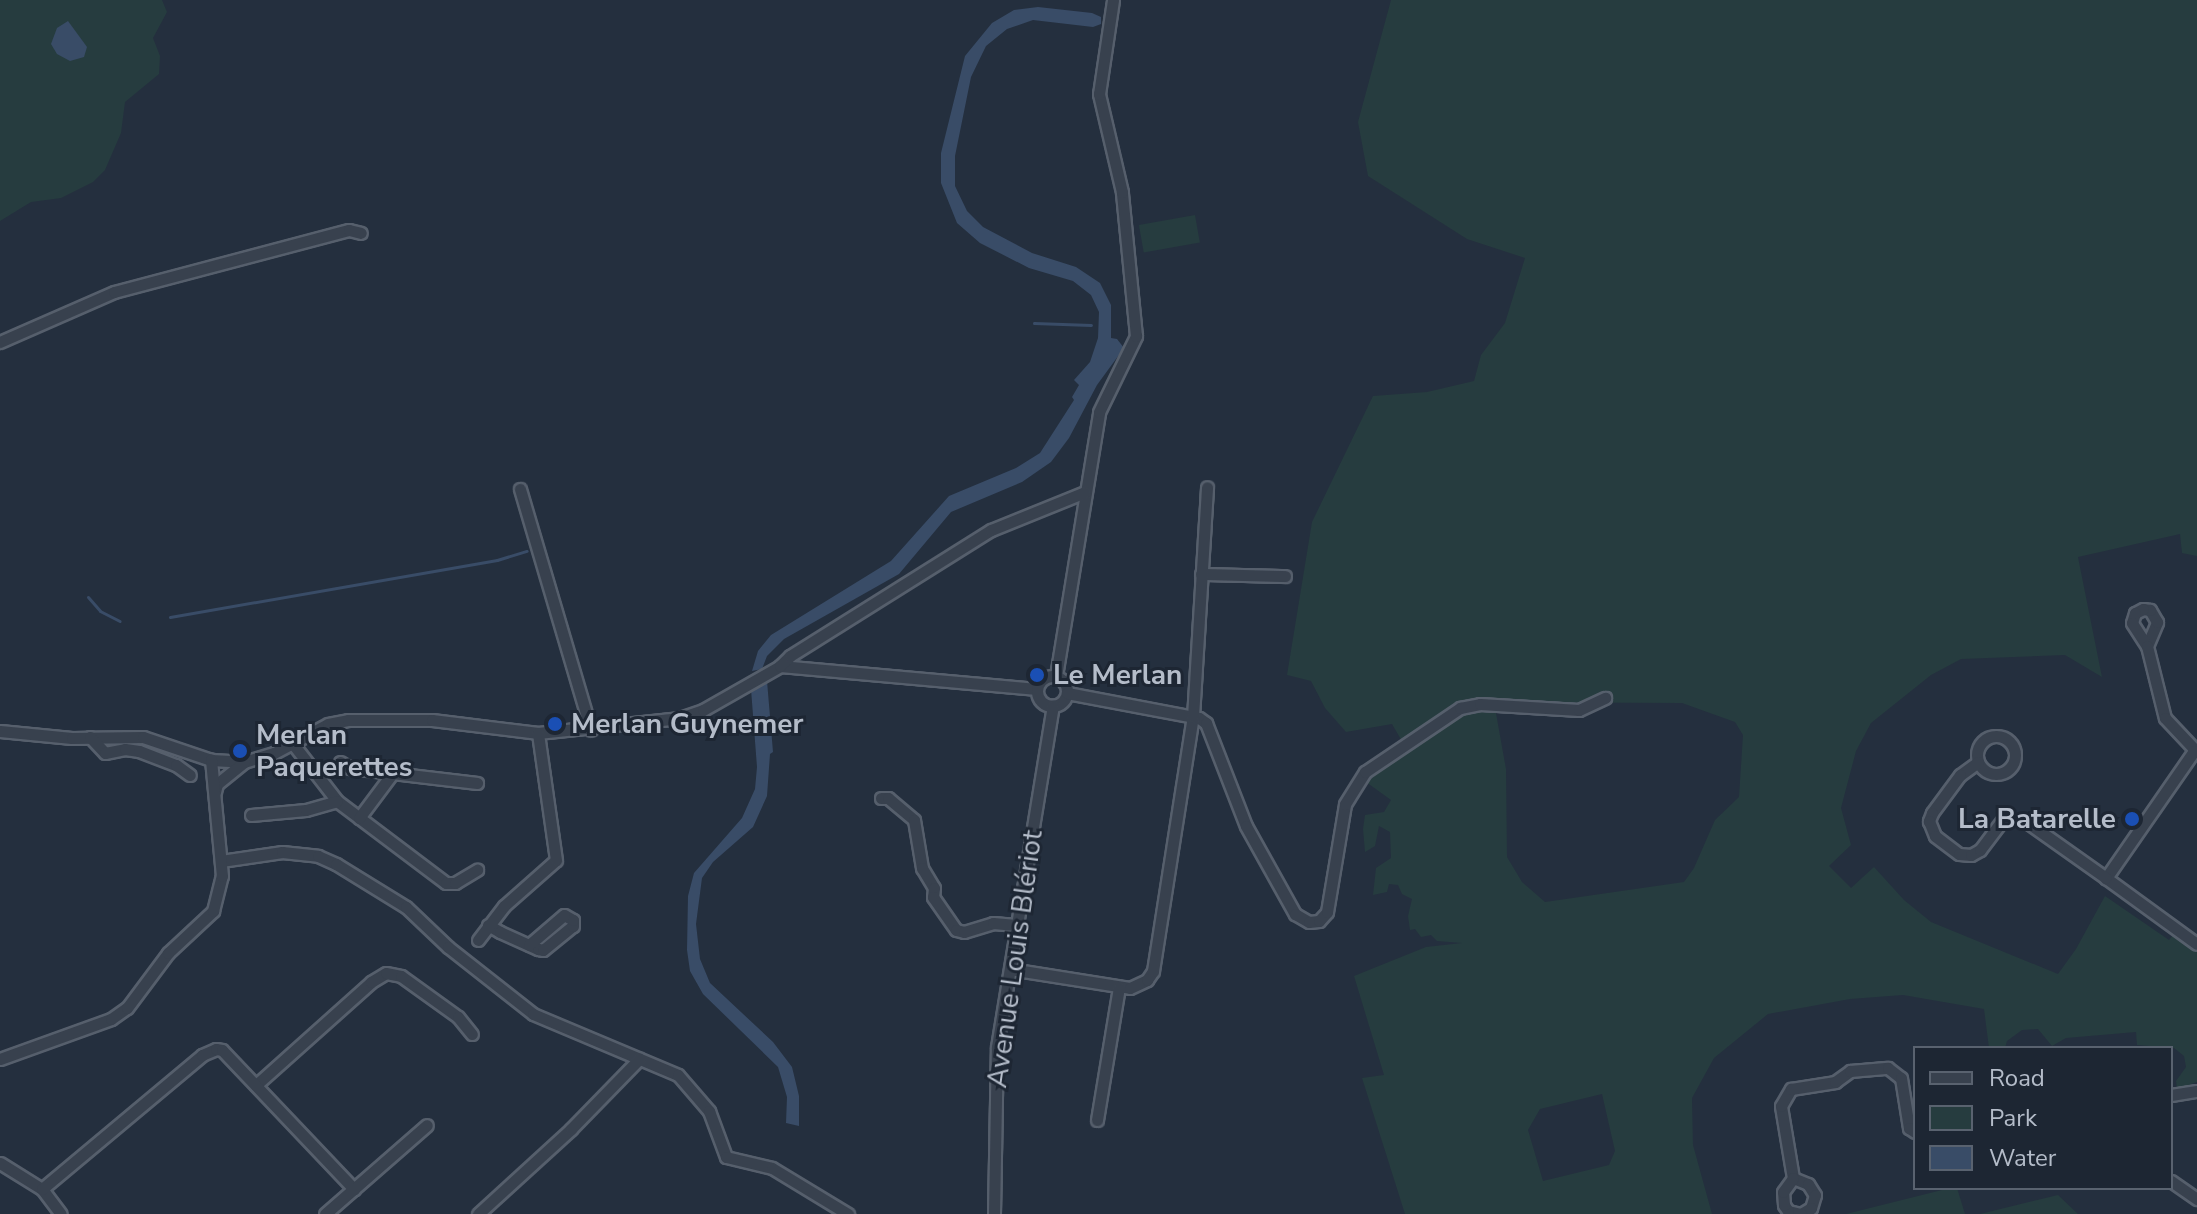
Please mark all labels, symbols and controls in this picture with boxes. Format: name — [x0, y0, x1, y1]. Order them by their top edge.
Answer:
place label: Le Merlan — [1053, 658, 1182, 692]
marker: Le Merlan — [1028, 666, 1046, 684]
place label: Merlan Guynemer — [571, 707, 803, 741]
marker: Merlan Guynemer — [546, 715, 564, 733]
place label: Merlan Paquerettes — [256, 718, 412, 784]
marker: Merlan Paquerettes — [231, 742, 249, 760]
place label: La Batarelle — [1958, 802, 2116, 836]
marker: La Batarelle — [2123, 810, 2141, 828]
street label: Avenue Louis Blériot — [980, 828, 1050, 1090]
legend — [1913, 1046, 2173, 1190]
text: Road — [1989, 1062, 2045, 1094]
text: Park — [1989, 1102, 2037, 1134]
text: Water — [1989, 1142, 2056, 1174]

